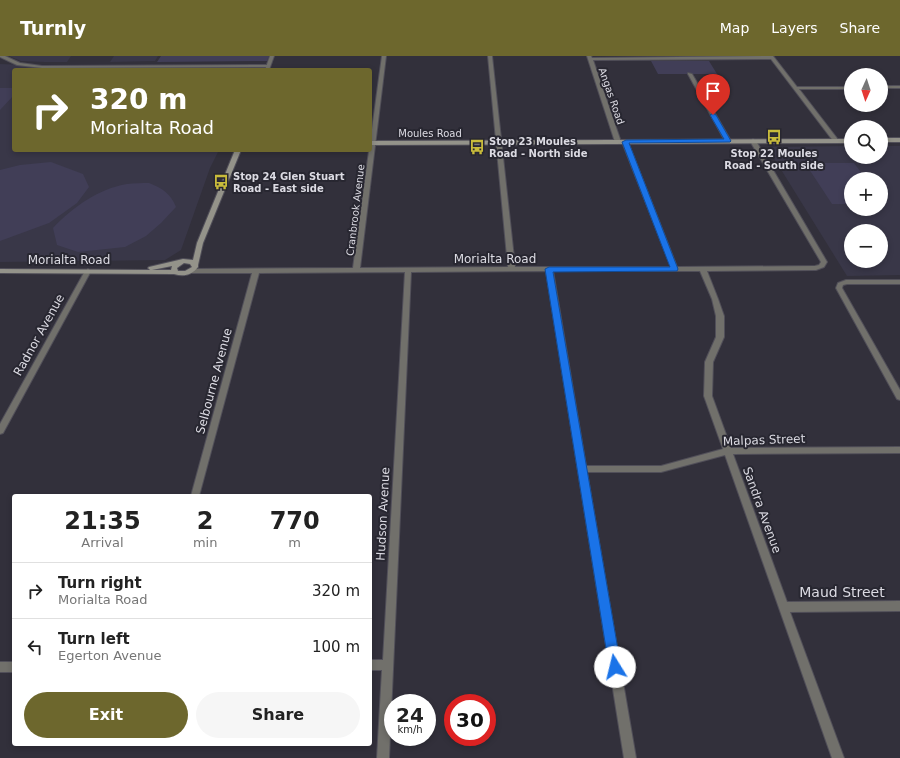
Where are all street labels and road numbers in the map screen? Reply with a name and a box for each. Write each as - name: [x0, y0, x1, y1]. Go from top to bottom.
- street label: Angas Road: [597, 66, 626, 126]
- street label: Moules Road: [398, 128, 462, 139]
- street label: Cranbrook Avenue: [344, 164, 367, 256]
- street label: Morialta Road: [454, 252, 536, 266]
- street label: Morialta Road: [28, 253, 110, 267]
- street label: Radnor Avenue: [11, 292, 67, 378]
- street label: Selbourne Avenue: [193, 327, 235, 435]
- street label: Malpas Street: [723, 432, 806, 448]
- street label: Sandra Avenue: [740, 465, 784, 555]
- street label: Hudson Avenue: [374, 467, 392, 561]
- street label: Maud Street: [799, 584, 885, 600]

